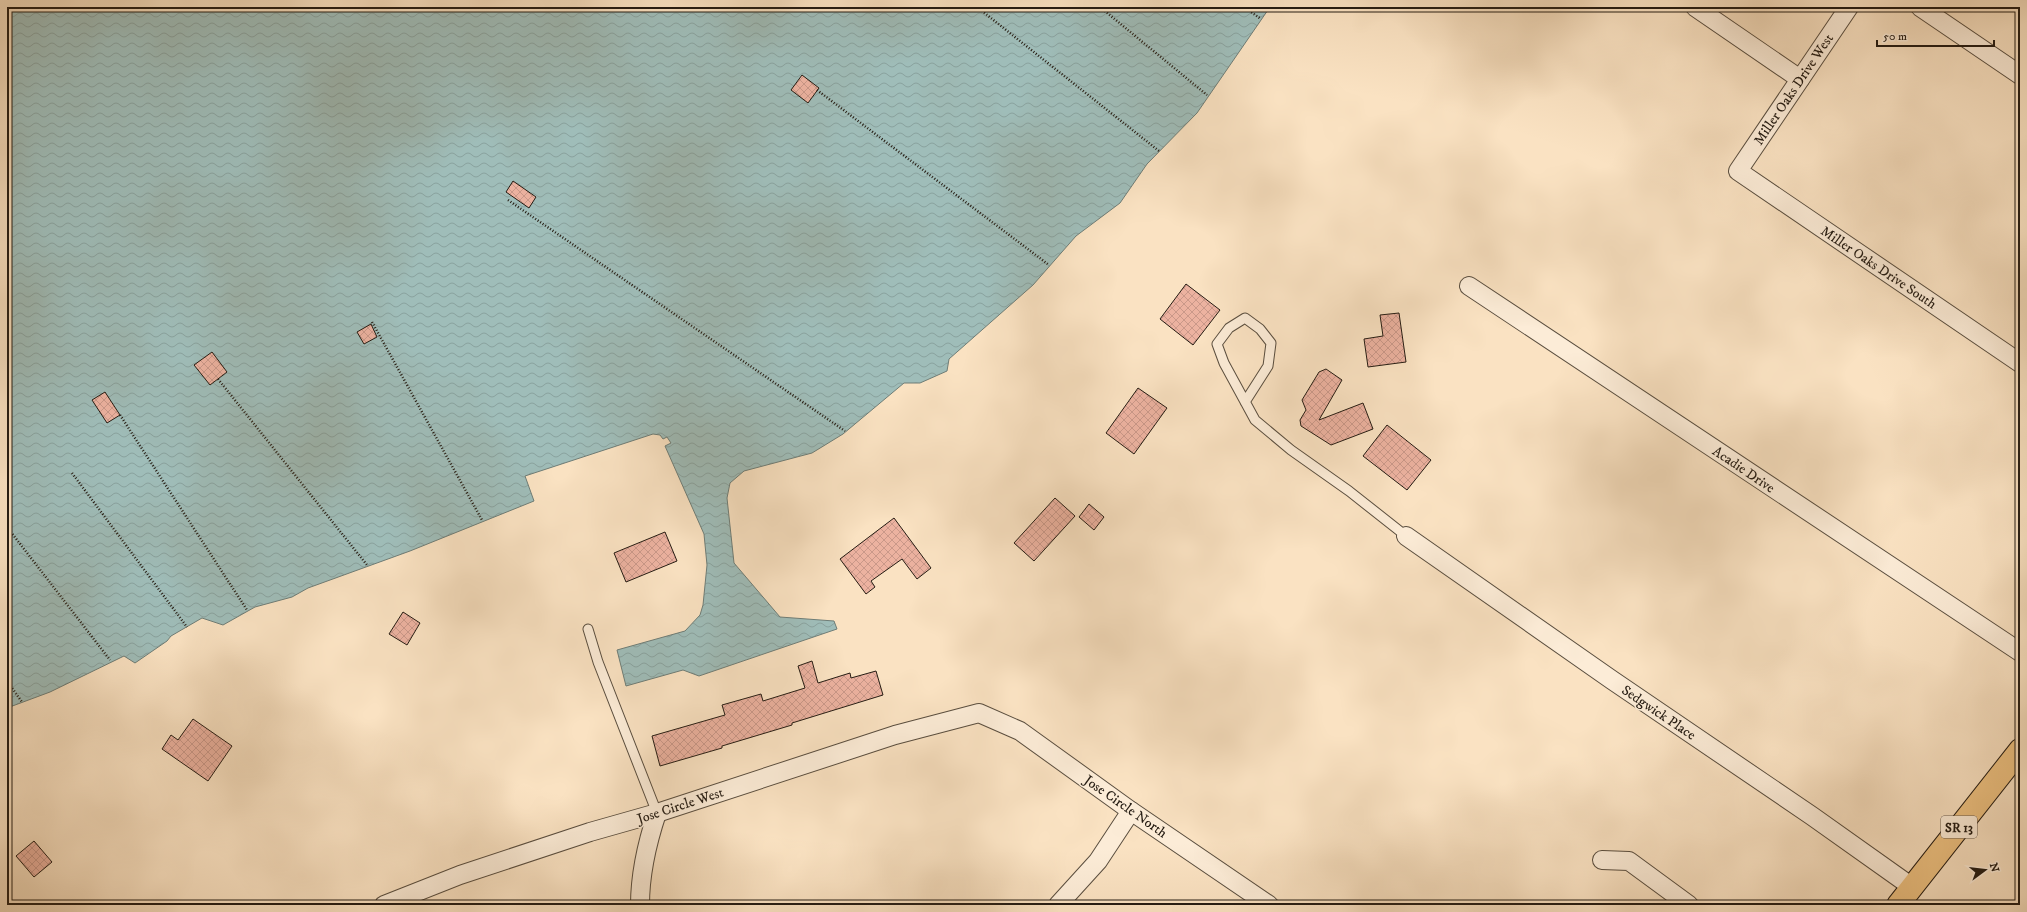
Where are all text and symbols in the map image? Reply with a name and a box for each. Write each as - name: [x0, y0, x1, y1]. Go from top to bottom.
- scale bar: [1877, 22, 1994, 48]
- text: 50 m: [1883, 29, 1907, 44]
- street label: Miller Oaks Drive West: [1750, 30, 1838, 149]
- street label: Miller Oaks Drive South: [1817, 222, 1940, 314]
- street label: Acadie Drive: [1709, 442, 1778, 497]
- street label: Sedgwick Place: [1618, 681, 1699, 744]
- street label: Jose Circle North: [1079, 770, 1171, 843]
- street label: Jose Circle West: [633, 783, 726, 829]
- road number: SR 13: [1941, 816, 1977, 838]
- north arrow: [1965, 850, 2005, 890]
- text: N: [1986, 861, 2002, 874]

